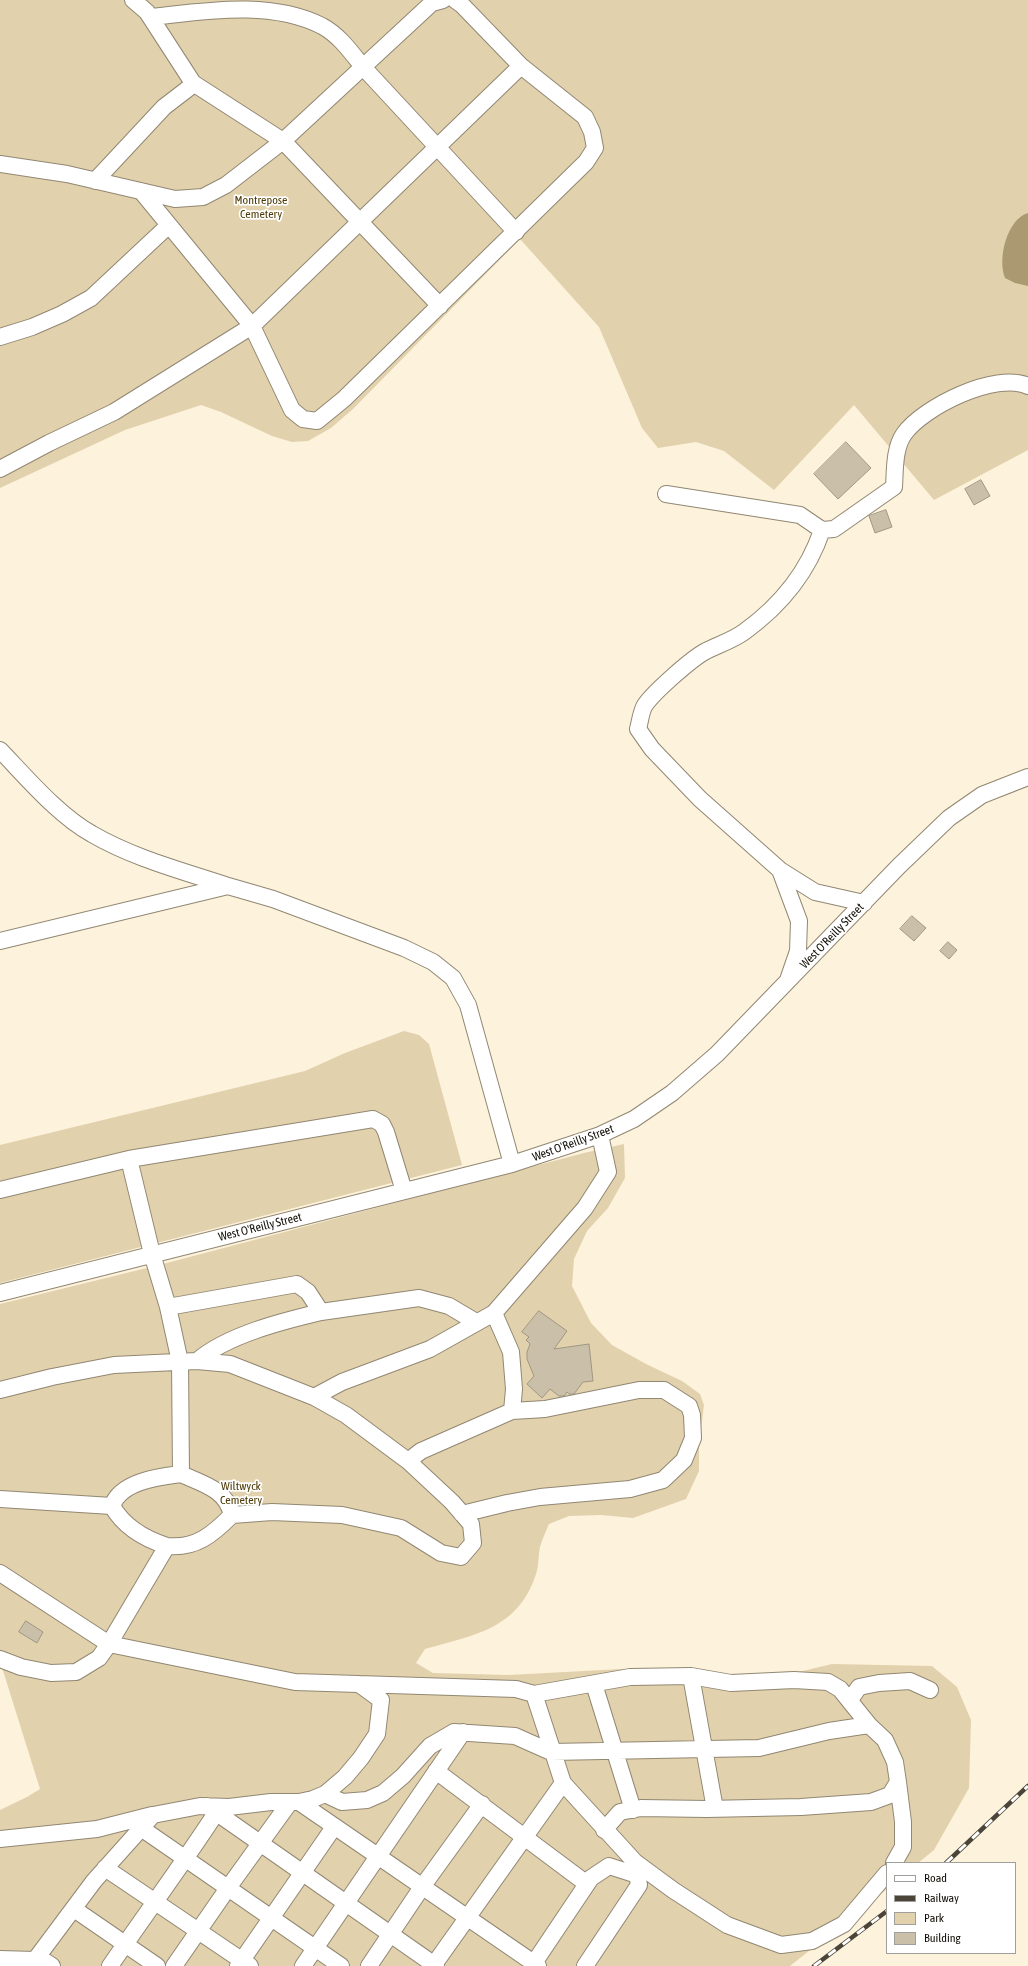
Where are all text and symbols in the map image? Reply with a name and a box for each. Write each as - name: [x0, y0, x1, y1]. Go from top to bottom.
- park label: Montrepose Cemetery: [235, 193, 287, 221]
- street label: West O'Reilly Street: [797, 900, 867, 972]
- street label: West O'Reilly Street: [530, 1122, 616, 1164]
- street label: West O'Reilly Street: [217, 1210, 303, 1244]
- park label: Wiltwyck Cemetery: [220, 1479, 262, 1507]
- legend: [886, 1862, 1016, 1954]
- text: Road: [924, 1871, 947, 1885]
- text: Railway: [924, 1891, 959, 1905]
- text: Park: [924, 1911, 944, 1925]
- text: Building: [924, 1931, 961, 1945]

